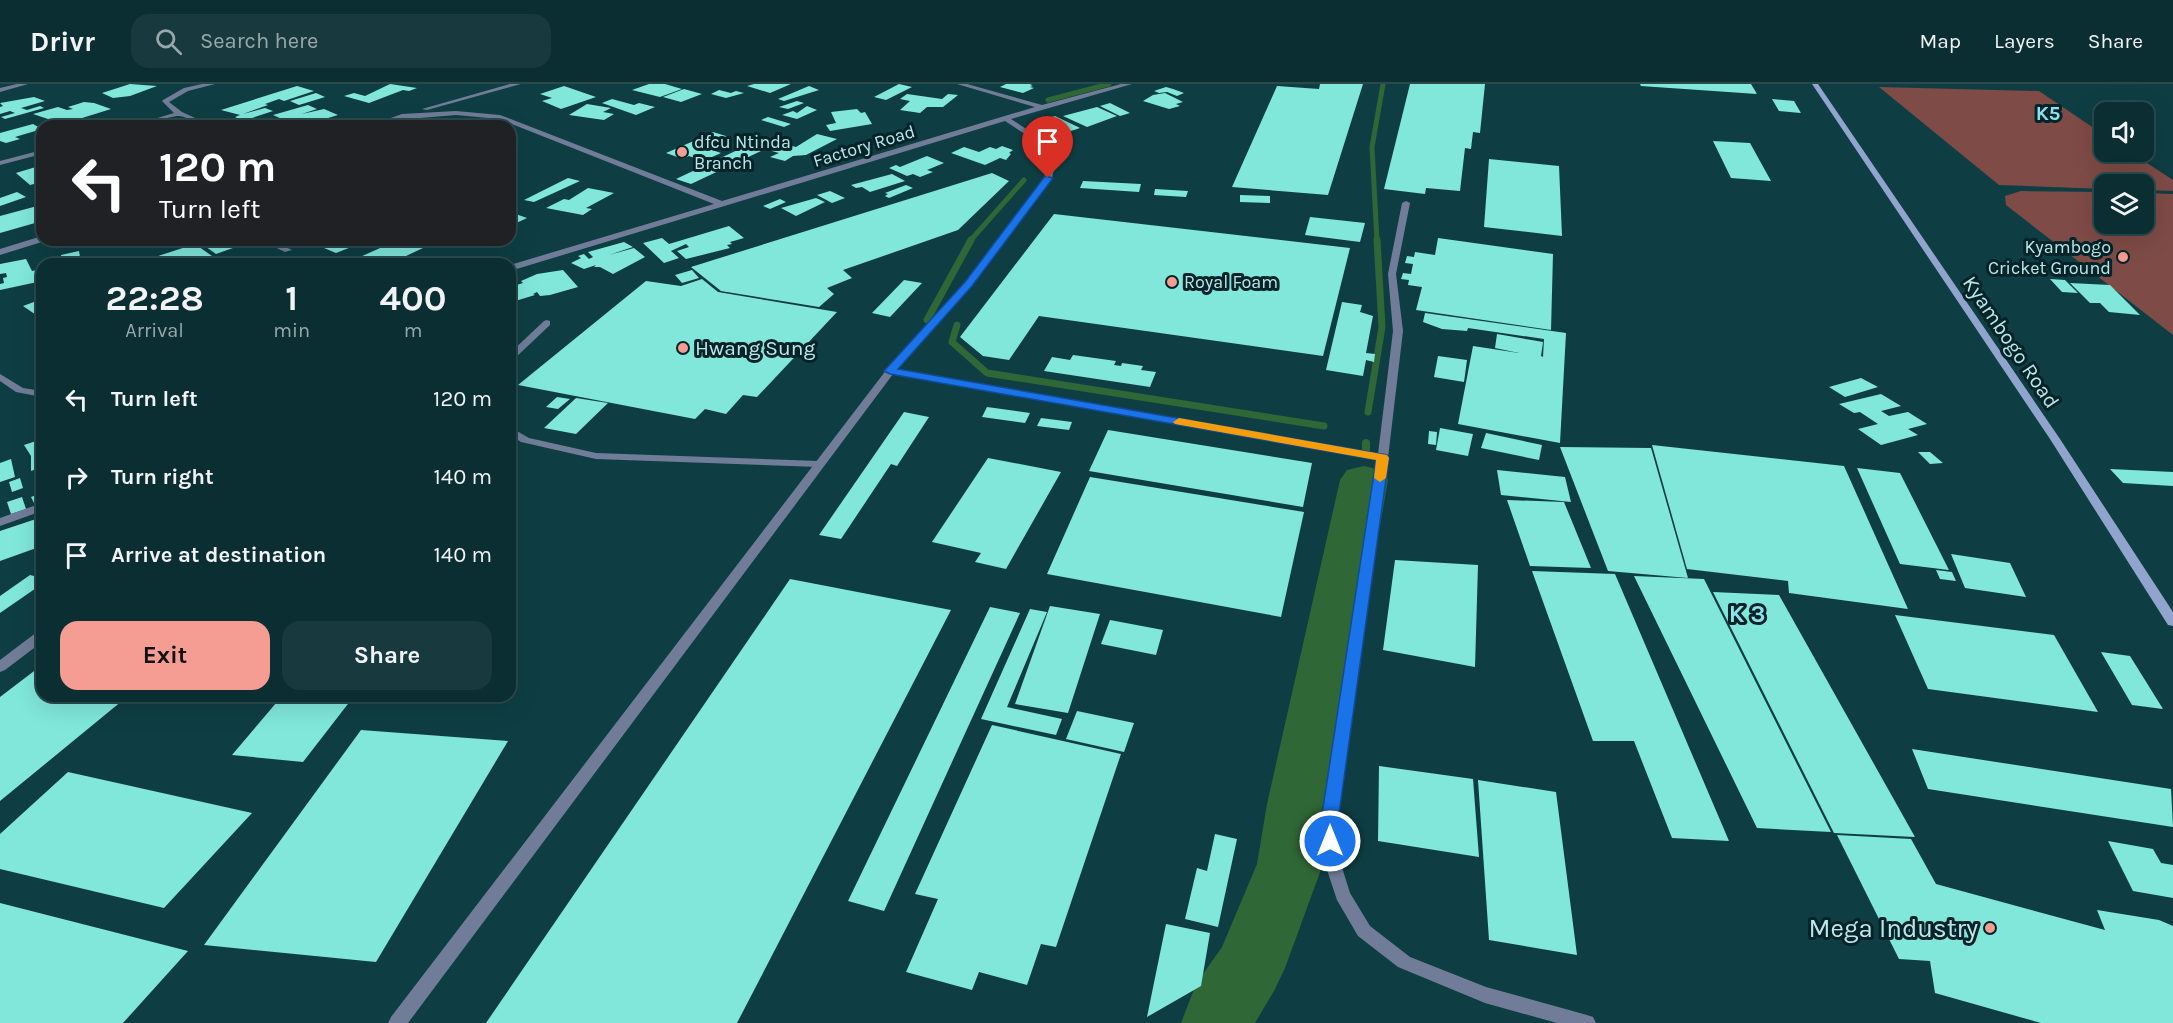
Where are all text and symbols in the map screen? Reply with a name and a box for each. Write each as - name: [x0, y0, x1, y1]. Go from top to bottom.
- search box: [131, 14, 551, 68]
- text: Drivr: [30, 25, 95, 58]
- icon: search: [152, 25, 185, 58]
- text: Search here: [200, 28, 318, 54]
- text: Map: [1919, 29, 1961, 53]
- text: Layers: [1994, 29, 2055, 53]
- text: Share: [2088, 29, 2143, 53]
- district label: K5: [2036, 102, 2060, 125]
- map controls: [2094, 102, 2154, 234]
- button: sound: [2094, 102, 2154, 162]
- pin: [1022, 116, 1073, 178]
- street label: Factory Road: [810, 120, 918, 172]
- icon: arrive: [1031, 125, 1064, 158]
- place label: dfcu Ntinda Branch: [694, 131, 791, 174]
- text: 120 m: [159, 142, 276, 192]
- icon: left: [60, 144, 138, 222]
- marker: dfcu Ntinda Branch: [675, 145, 689, 159]
- button: layers: [2094, 174, 2154, 234]
- text: Turn left: [159, 193, 260, 225]
- place label: Kyambogo Cricket Ground: [1988, 236, 2111, 279]
- marker: Kyambogo Cricket Ground: [2116, 250, 2130, 264]
- place label: Royal Foam: [1184, 271, 1278, 293]
- street label: Kyambogo Road: [1958, 271, 2064, 413]
- marker: Royal Foam: [1165, 275, 1179, 289]
- text: 22:28: [105, 277, 204, 319]
- text: 1: [285, 277, 298, 319]
- text: 400: [380, 277, 447, 319]
- text: Arrival: [125, 319, 184, 342]
- text: min: [273, 319, 310, 342]
- text: m: [404, 319, 422, 342]
- place label: Hwang Sung: [695, 336, 815, 360]
- marker: Hwang Sung: [676, 341, 690, 355]
- icon: left: [60, 383, 93, 416]
- text: Turn left: [111, 386, 198, 412]
- text: 120 m: [433, 386, 492, 412]
- icon: right: [60, 461, 93, 494]
- text: Turn right: [111, 464, 214, 490]
- text: 140 m: [434, 464, 492, 490]
- icon: arrive: [60, 539, 93, 572]
- text: Arrive at destination: [111, 542, 326, 568]
- text: 140 m: [434, 542, 492, 568]
- district label: K 3: [1729, 600, 1765, 628]
- button: Exit: [60, 621, 270, 690]
- button: Share: [282, 621, 492, 690]
- position arrow: [1298, 809, 1362, 873]
- place label: Mega Industry: [1808, 913, 1978, 944]
- marker: Mega Industry: [1983, 921, 1997, 935]

